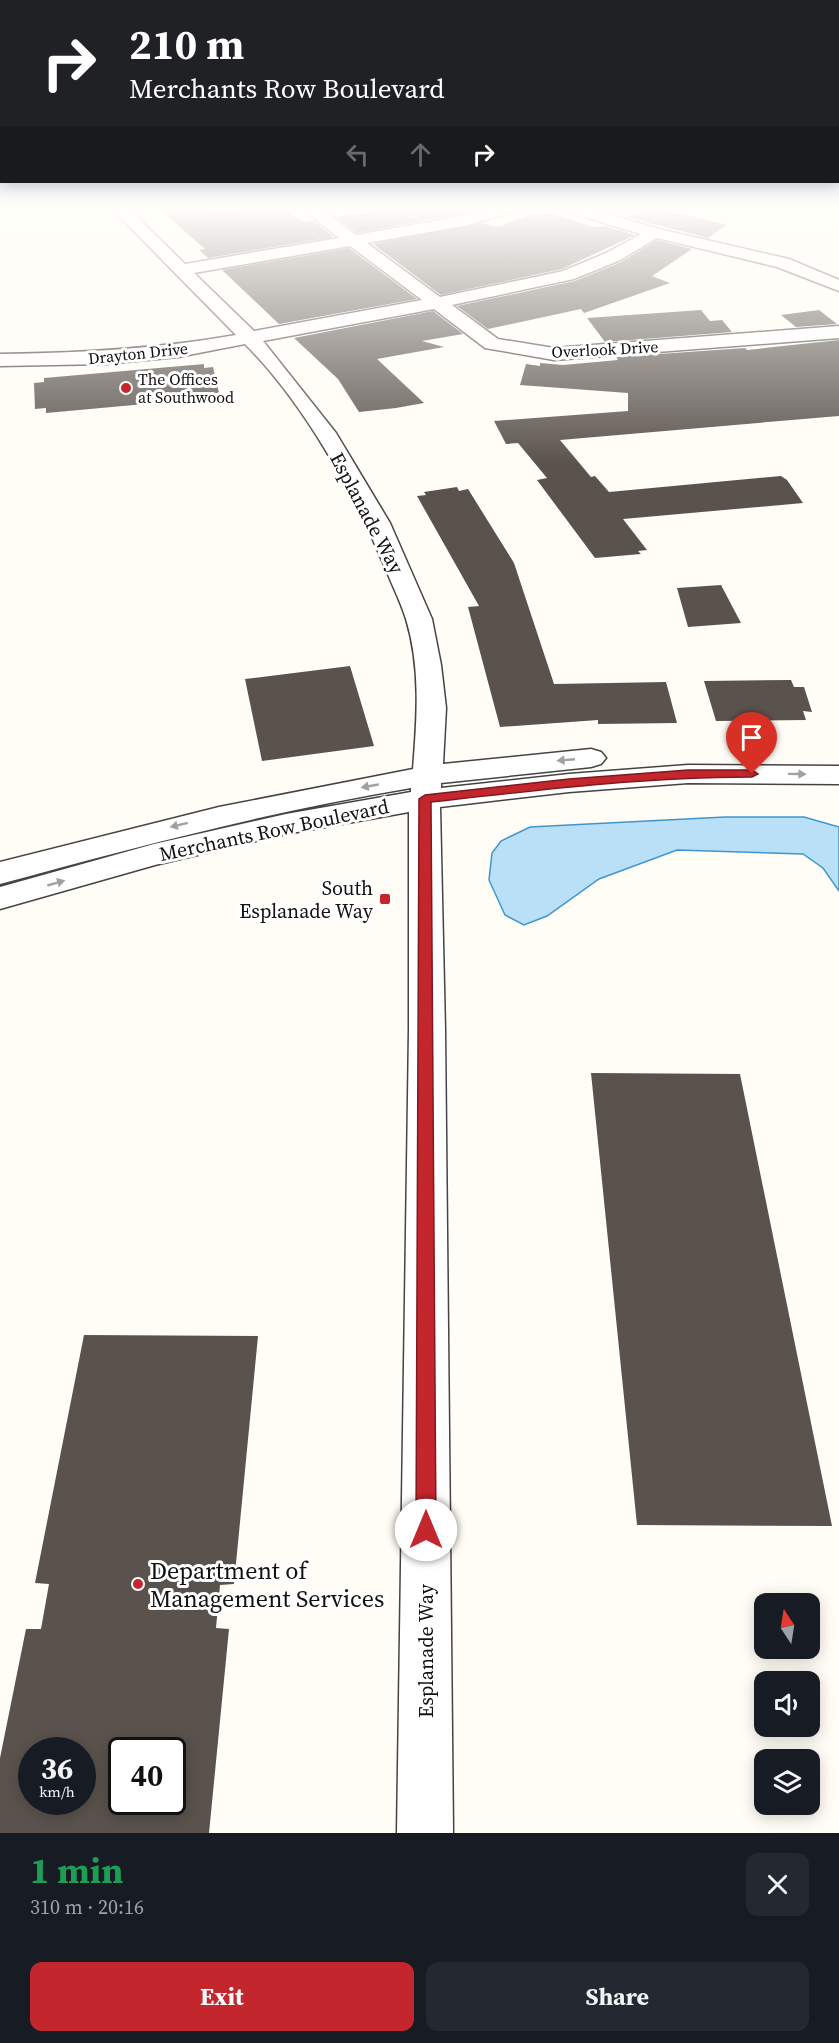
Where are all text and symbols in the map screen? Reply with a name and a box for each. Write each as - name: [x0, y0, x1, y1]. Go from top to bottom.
- text: 210 m: [129, 15, 244, 73]
- icon: right: [30, 24, 108, 102]
- text: Merchants Row Boulevard: [129, 70, 445, 107]
- icon: left: [341, 138, 374, 171]
- icon: ahead: [404, 138, 437, 171]
- icon: right: [467, 138, 500, 171]
- street label: Overlook Drive: [551, 335, 659, 363]
- street label: Drayton Drive: [87, 337, 189, 369]
- place label: The Offices at Southwood: [138, 368, 234, 408]
- marker: The Offices at Southwood: [119, 381, 133, 395]
- street label: Esplanade Way: [323, 447, 411, 579]
- pin: [726, 712, 777, 774]
- icon: arrive: [735, 721, 768, 754]
- one-way arrow: [557, 755, 576, 765]
- one-way arrow: [788, 769, 807, 779]
- one-way arrow: [360, 782, 379, 791]
- street label: Merchants Row Boulevard: [157, 792, 392, 868]
- one-way arrow: [170, 821, 188, 831]
- place label: South Esplanade Way: [239, 874, 374, 925]
- one-way arrow: [47, 877, 65, 887]
- marker: South Esplanade Way: [378, 892, 392, 906]
- position arrow: [394, 1498, 458, 1562]
- place label: Department of Management Services: [150, 1554, 384, 1615]
- marker: Department of Management Services: [131, 1577, 145, 1591]
- street label: Esplanade Way: [412, 1583, 440, 1718]
- north arrow: [754, 1593, 820, 1659]
- map controls: [754, 1593, 820, 1815]
- button: sound: [754, 1671, 820, 1737]
- speed limit sign: 40: [108, 1737, 186, 1815]
- text: 36: [41, 1748, 73, 1789]
- button: layers: [754, 1749, 820, 1815]
- text: km/h: [39, 1781, 75, 1802]
- text: 1 min: [30, 1846, 123, 1895]
- button: close: [746, 1853, 809, 1916]
- text: 310 m · 20:16: [30, 1893, 144, 1921]
- button: Exit: [30, 1962, 414, 2031]
- button: Share: [426, 1962, 809, 2031]

